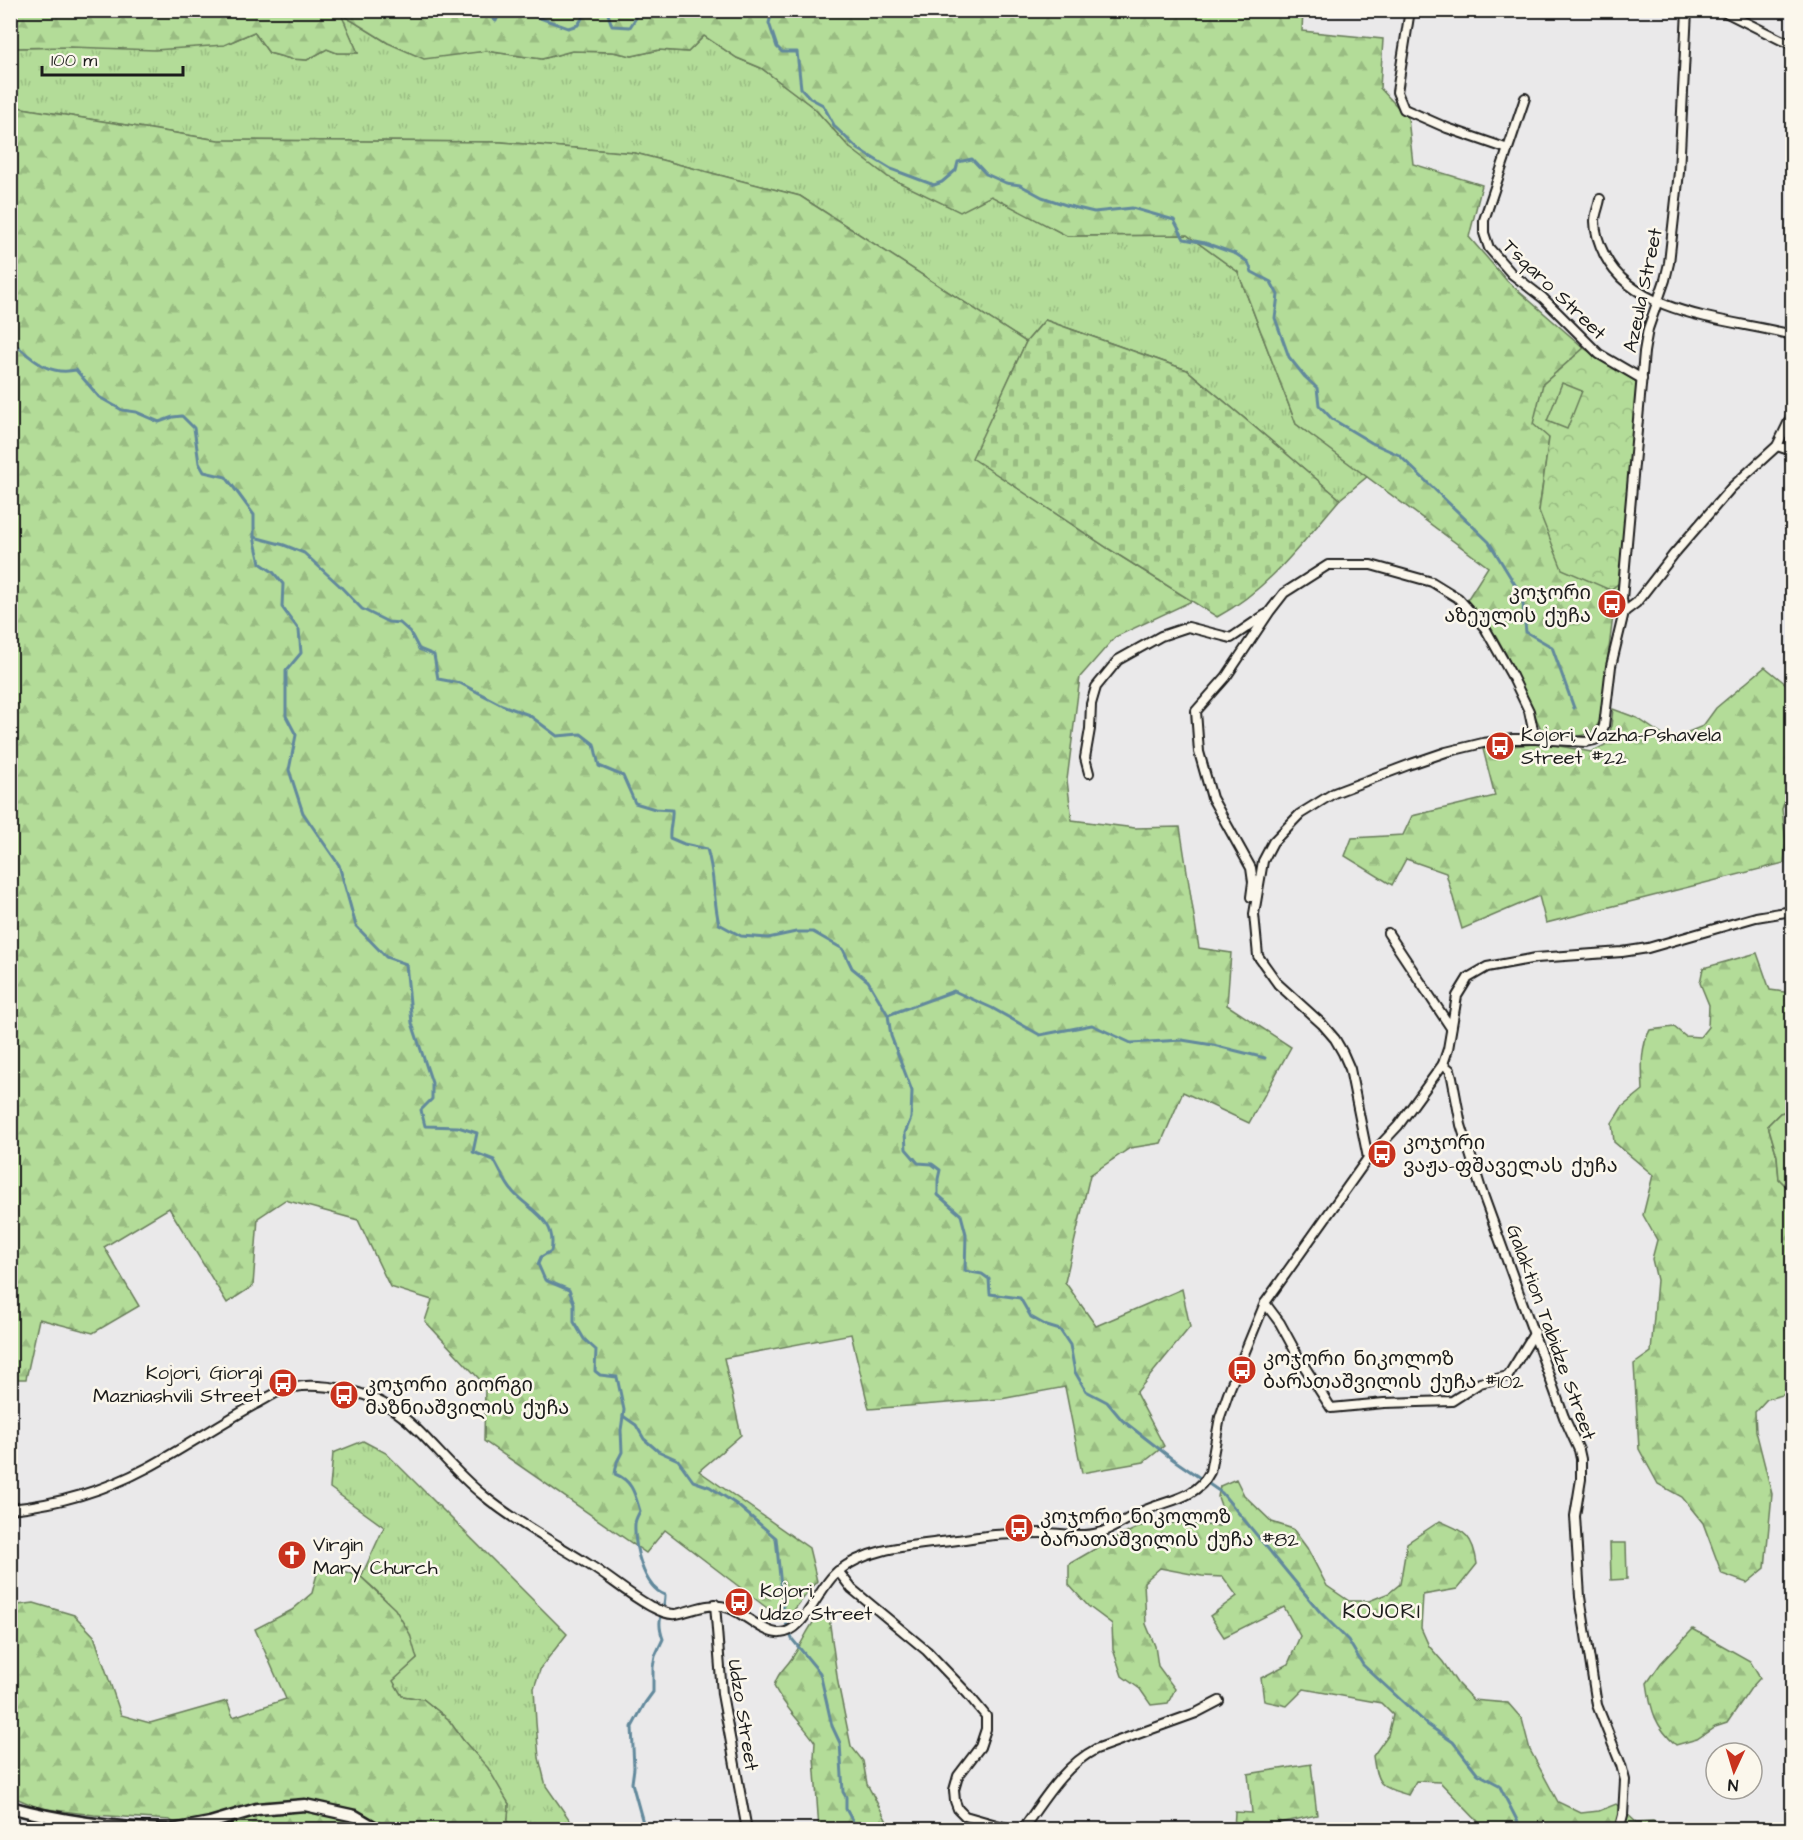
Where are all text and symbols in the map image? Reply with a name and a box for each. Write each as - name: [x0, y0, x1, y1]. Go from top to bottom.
- scale bar: [42, 39, 183, 77]
- text: 100 m: [51, 48, 97, 73]
- street label: Azeula Street: [1616, 225, 1670, 355]
- street label: Tsqaro Street: [1496, 233, 1613, 347]
- place label: კოჯორი აზეულის ქუჩა: [1444, 579, 1591, 630]
- bus stop icon: კოჯორი აზეულის ქუჩა: [1596, 588, 1628, 620]
- place label: Kojori, Vazha-Pshavela Street #22: [1521, 721, 1721, 772]
- bus stop icon: Kojori, Vazha-Pshavela Street #22: [1484, 730, 1516, 762]
- place label: კოჯორი ვაჟა-ფშაველას ქუჩა: [1403, 1129, 1618, 1180]
- bus stop icon: კოჯორი ვაჟა-ფშაველას ქუჩა: [1366, 1138, 1398, 1170]
- street label: Galaktion Tabidze Street: [1499, 1221, 1603, 1444]
- place label: კოჯორი ნიკოლოზ ბარათაშვილის ქუჩა #102: [1263, 1345, 1524, 1396]
- bus stop icon: კოჯორი ნიკოლოზ ბარათაშვილის ქუჩა #102: [1226, 1354, 1258, 1386]
- place label: Kojori, Giorgi Mazniashvili Street: [93, 1359, 262, 1410]
- bus stop icon: Kojori, Giorgi Mazniashvili Street: [267, 1367, 299, 1399]
- place label: კოჯორი გიორგი მაზნიაშვილის ქუჩა: [365, 1371, 569, 1422]
- bus stop icon: კოჯორი გიორგი მაზნიაშვილის ქუჩა: [328, 1379, 360, 1411]
- place label: კოჯორი ნიკოლოზ ბარათაშვილის ქუჩა #82: [1040, 1503, 1299, 1554]
- bus stop icon: კოჯორი ნიკოლოზ ბარათაშვილის ქუჩა #82: [1003, 1512, 1035, 1544]
- place label: Virgin Mary Church: [313, 1531, 438, 1583]
- church icon: Virgin Mary Church: [276, 1539, 308, 1571]
- place label: Kojori, Udzo Street: [760, 1577, 872, 1628]
- bus stop icon: Kojori, Udzo Street: [723, 1586, 755, 1618]
- district label: KOJORI: [1342, 1597, 1422, 1626]
- street label: Udzo Street: [720, 1657, 766, 1773]
- north arrow: [1704, 1741, 1764, 1801]
- text: N: [1727, 1774, 1739, 1796]

